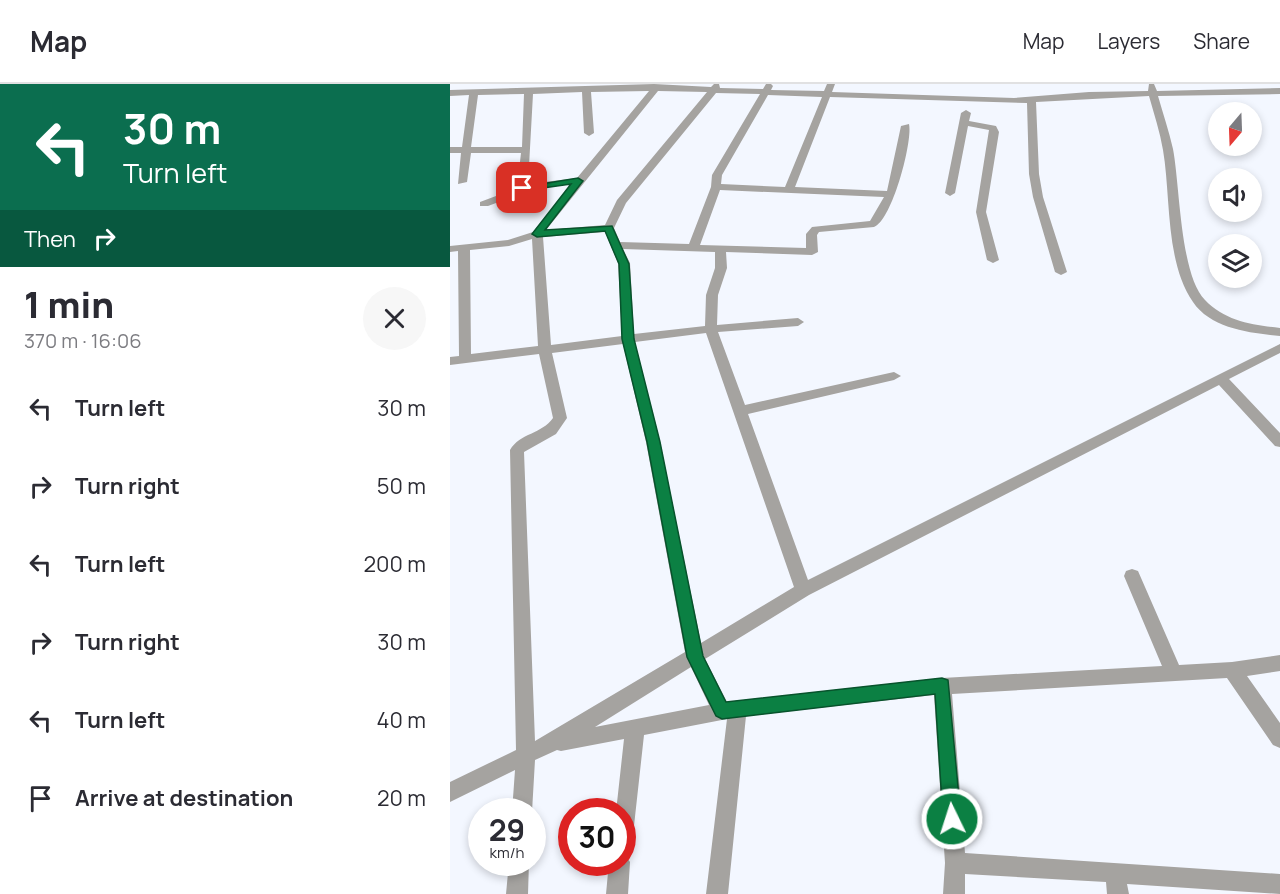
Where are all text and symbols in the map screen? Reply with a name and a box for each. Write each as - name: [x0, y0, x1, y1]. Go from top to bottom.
- text: Map: [30, 22, 87, 60]
- text: Map: [1023, 27, 1064, 55]
- text: Layers: [1097, 27, 1160, 55]
- text: Share: [1193, 27, 1250, 55]
- text: 30 m: [123, 99, 221, 157]
- north arrow: [1208, 102, 1262, 156]
- map controls: [1208, 102, 1262, 288]
- icon: left: [24, 108, 102, 186]
- text: Turn left: [123, 154, 227, 191]
- pin: [496, 162, 547, 213]
- button: sound: [1208, 168, 1262, 222]
- icon: arrive: [505, 171, 538, 204]
- icon: right: [88, 222, 121, 255]
- text: Then: [24, 224, 76, 254]
- button: layers: [1208, 234, 1262, 288]
- text: 1 min: [24, 280, 114, 329]
- button: close: [363, 287, 426, 350]
- text: 370 m · 16:06: [24, 327, 142, 354]
- icon: left: [24, 392, 57, 425]
- text: Turn left: [75, 393, 165, 423]
- text: 30 m: [377, 393, 426, 423]
- icon: right: [24, 470, 57, 503]
- text: Turn right: [75, 471, 180, 501]
- text: 50 m: [377, 471, 426, 501]
- icon: left: [24, 548, 57, 581]
- text: Turn left: [75, 549, 165, 579]
- text: 200 m: [364, 549, 426, 579]
- icon: right: [24, 626, 57, 659]
- text: Turn right: [75, 627, 180, 657]
- text: 30 m: [377, 627, 426, 657]
- icon: left: [24, 704, 57, 737]
- text: Turn left: [75, 705, 165, 735]
- text: 40 m: [377, 705, 426, 735]
- icon: arrive: [24, 782, 57, 815]
- text: Arrive at destination: [75, 783, 293, 813]
- text: 20 m: [377, 783, 426, 813]
- position arrow: [920, 787, 984, 851]
- speed limit sign: 30: [558, 798, 636, 876]
- text: 29: [489, 809, 525, 850]
- text: km/h: [490, 842, 524, 863]

